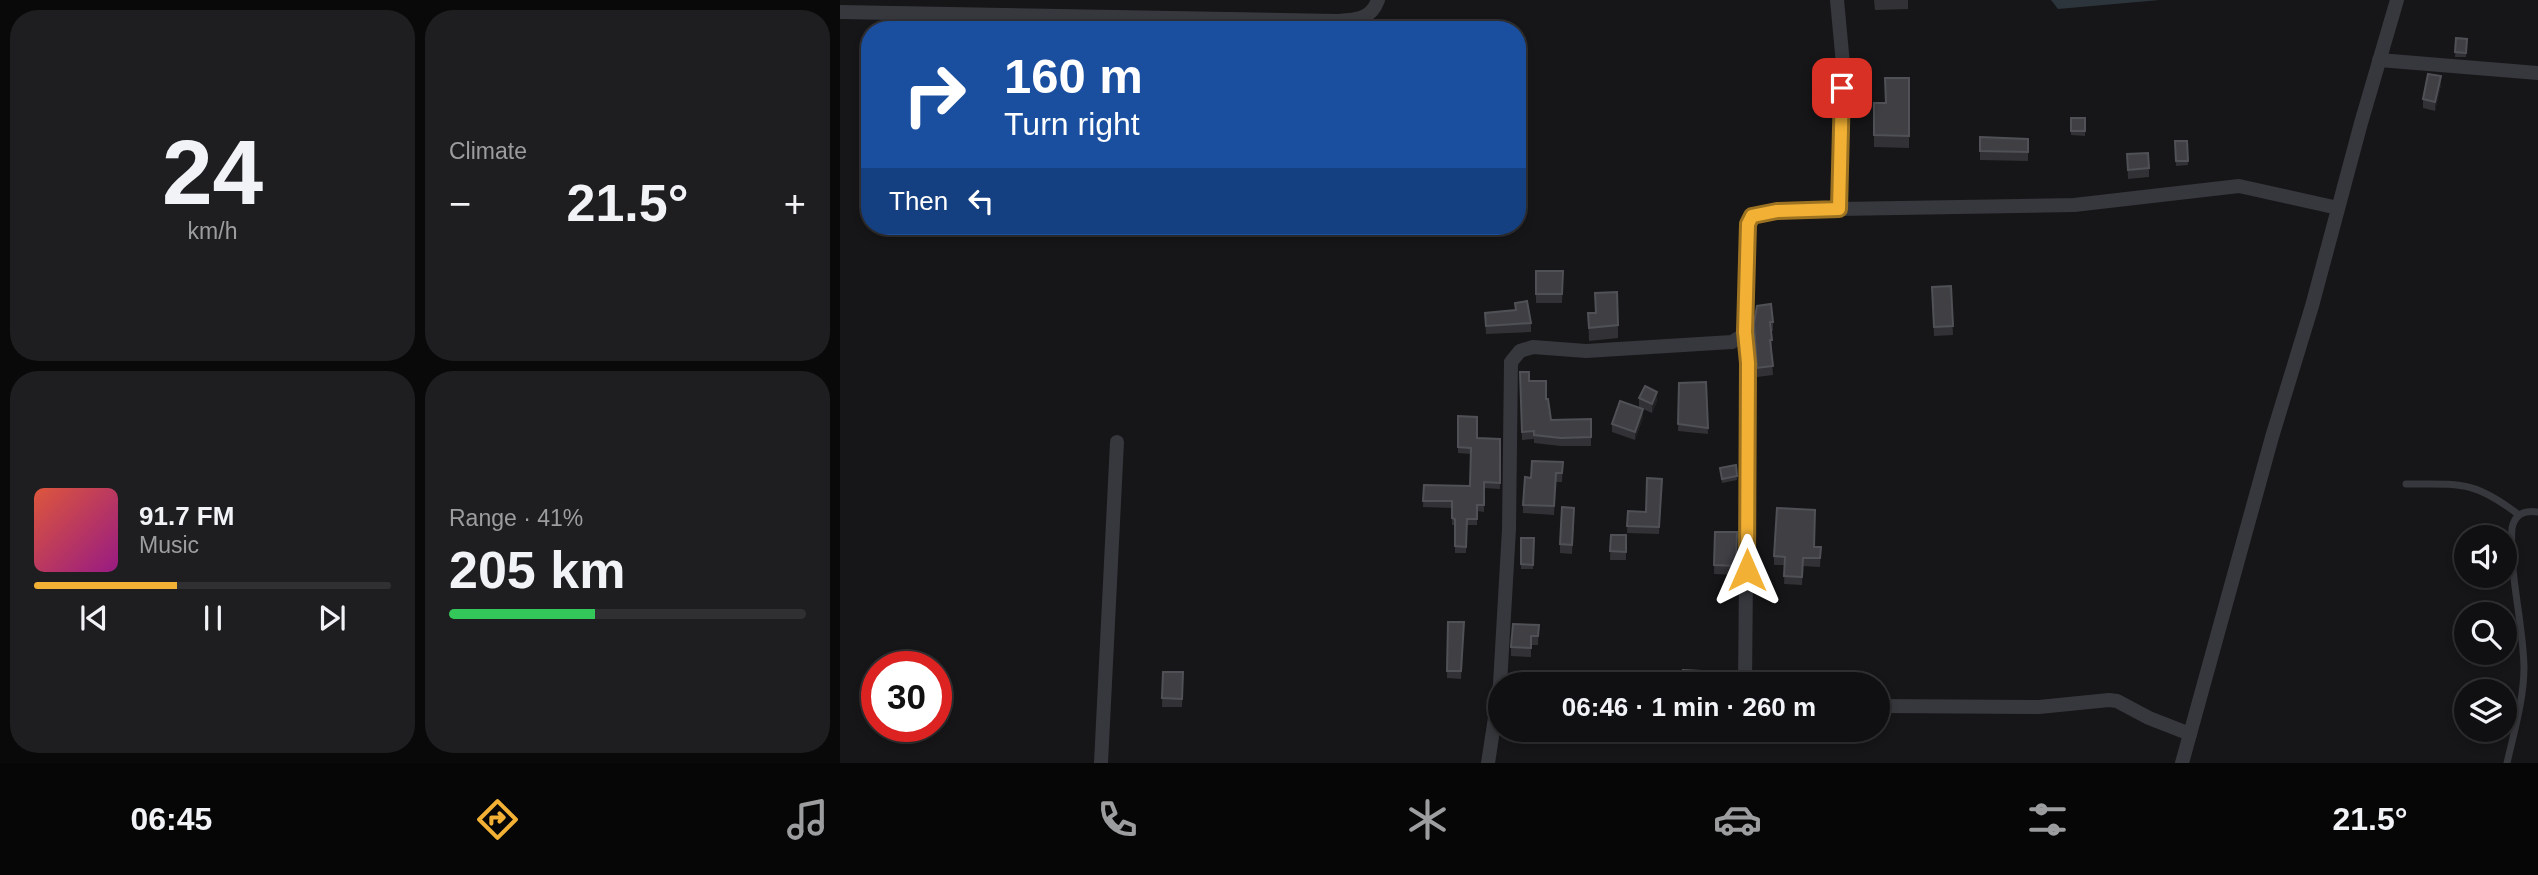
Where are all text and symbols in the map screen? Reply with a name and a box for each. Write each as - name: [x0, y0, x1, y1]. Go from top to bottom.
- icon: right: [889, 49, 980, 140]
- text: 160 m: [1004, 49, 1143, 103]
- pin: [1812, 58, 1872, 118]
- icon: arrive: [1823, 69, 1861, 107]
- text: Turn right: [1004, 106, 1140, 142]
- text: 24: [162, 122, 263, 223]
- text: Climate: [449, 138, 527, 164]
- text: 21.5°: [566, 174, 689, 232]
- icon: left: [962, 182, 1000, 220]
- text: −: [449, 183, 471, 225]
- text: +: [784, 183, 806, 225]
- text: Then: [889, 186, 948, 216]
- text: km/h: [188, 218, 237, 244]
- text: 91.7 FM: [139, 501, 234, 531]
- text: Range · 41%: [449, 505, 583, 531]
- map controls: [2454, 525, 2517, 742]
- button: sound: [2454, 525, 2517, 588]
- text: Music: [139, 532, 199, 558]
- position arrow: [1710, 533, 1784, 607]
- text: 205 km: [449, 541, 625, 599]
- icon: previous: [75, 599, 113, 637]
- icon: pause: [194, 599, 232, 637]
- icon: next: [313, 599, 351, 637]
- button: search: [2454, 602, 2517, 665]
- speed limit sign: 30: [861, 651, 952, 742]
- button: layers: [2454, 679, 2517, 742]
- text: 06:46 · 1 min · 260 m: [1562, 692, 1816, 722]
- icon: directions: [473, 795, 522, 844]
- icon: music: [783, 795, 832, 844]
- icon: phone: [1093, 795, 1142, 844]
- icon: climate: [1403, 795, 1452, 844]
- icon: car: [1713, 795, 1762, 844]
- icon: filters: [2023, 795, 2072, 844]
- text: 06:45: [130, 801, 212, 837]
- text: 21.5°: [2332, 801, 2407, 837]

